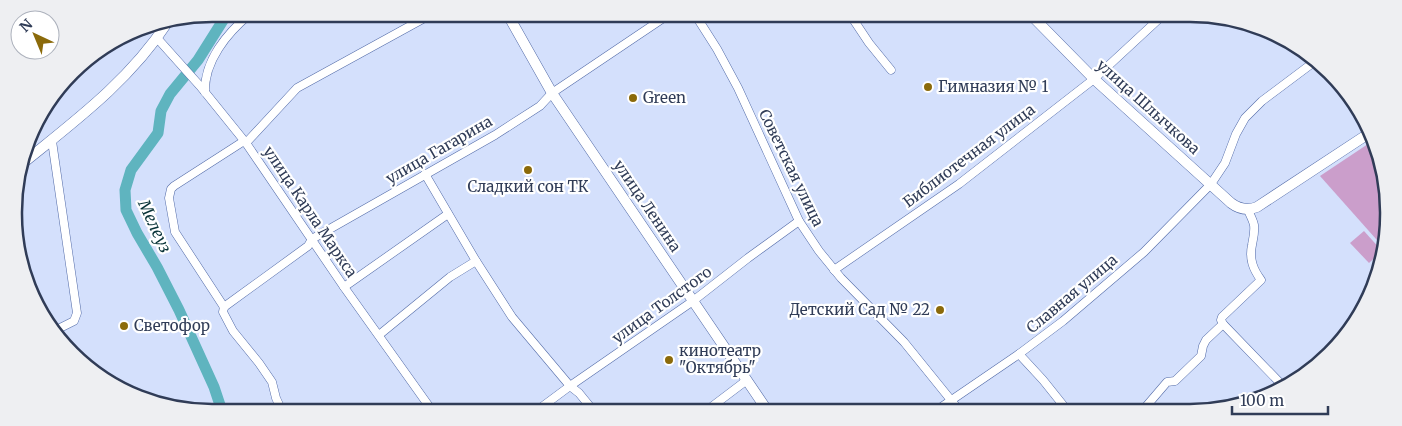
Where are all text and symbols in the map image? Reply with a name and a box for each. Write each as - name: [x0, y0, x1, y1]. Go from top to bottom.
- north arrow: [10, 10, 60, 60]
- text: N: [16, 15, 36, 36]
- street label: улица Шлычкова: [1093, 55, 1204, 158]
- place label: Гимназия № 1: [938, 77, 1048, 96]
- marker: Гимназия № 1: [922, 81, 934, 93]
- place label: Green: [643, 88, 686, 107]
- marker: Green: [627, 92, 639, 104]
- street label: Библиотечная улица: [899, 100, 1038, 211]
- street label: Советская улица: [755, 106, 828, 229]
- street label: улица Гагарина: [382, 111, 495, 188]
- street label: улица Карла Маркса: [259, 142, 361, 281]
- street label: улица Ленина: [610, 156, 685, 255]
- marker: Сладкий сон ТК: [522, 164, 534, 176]
- place label: Сладкий сон ТК: [467, 177, 589, 196]
- water label: Мелеуз: [134, 195, 176, 256]
- street label: Славная улица: [1022, 250, 1121, 337]
- street label: улица Толстого: [608, 262, 715, 347]
- place label: Детский Сад № 22: [789, 300, 930, 319]
- marker: Детский Сад № 22: [934, 304, 946, 316]
- place label: Светофор: [134, 316, 210, 335]
- marker: Светофор: [118, 320, 130, 332]
- place label: кинотеатр "Октябрь": [679, 341, 761, 377]
- marker: кинотеатр "Октябрь": [663, 354, 675, 366]
- scale bar: [1232, 384, 1328, 416]
- text: 100 m: [1240, 391, 1284, 410]

